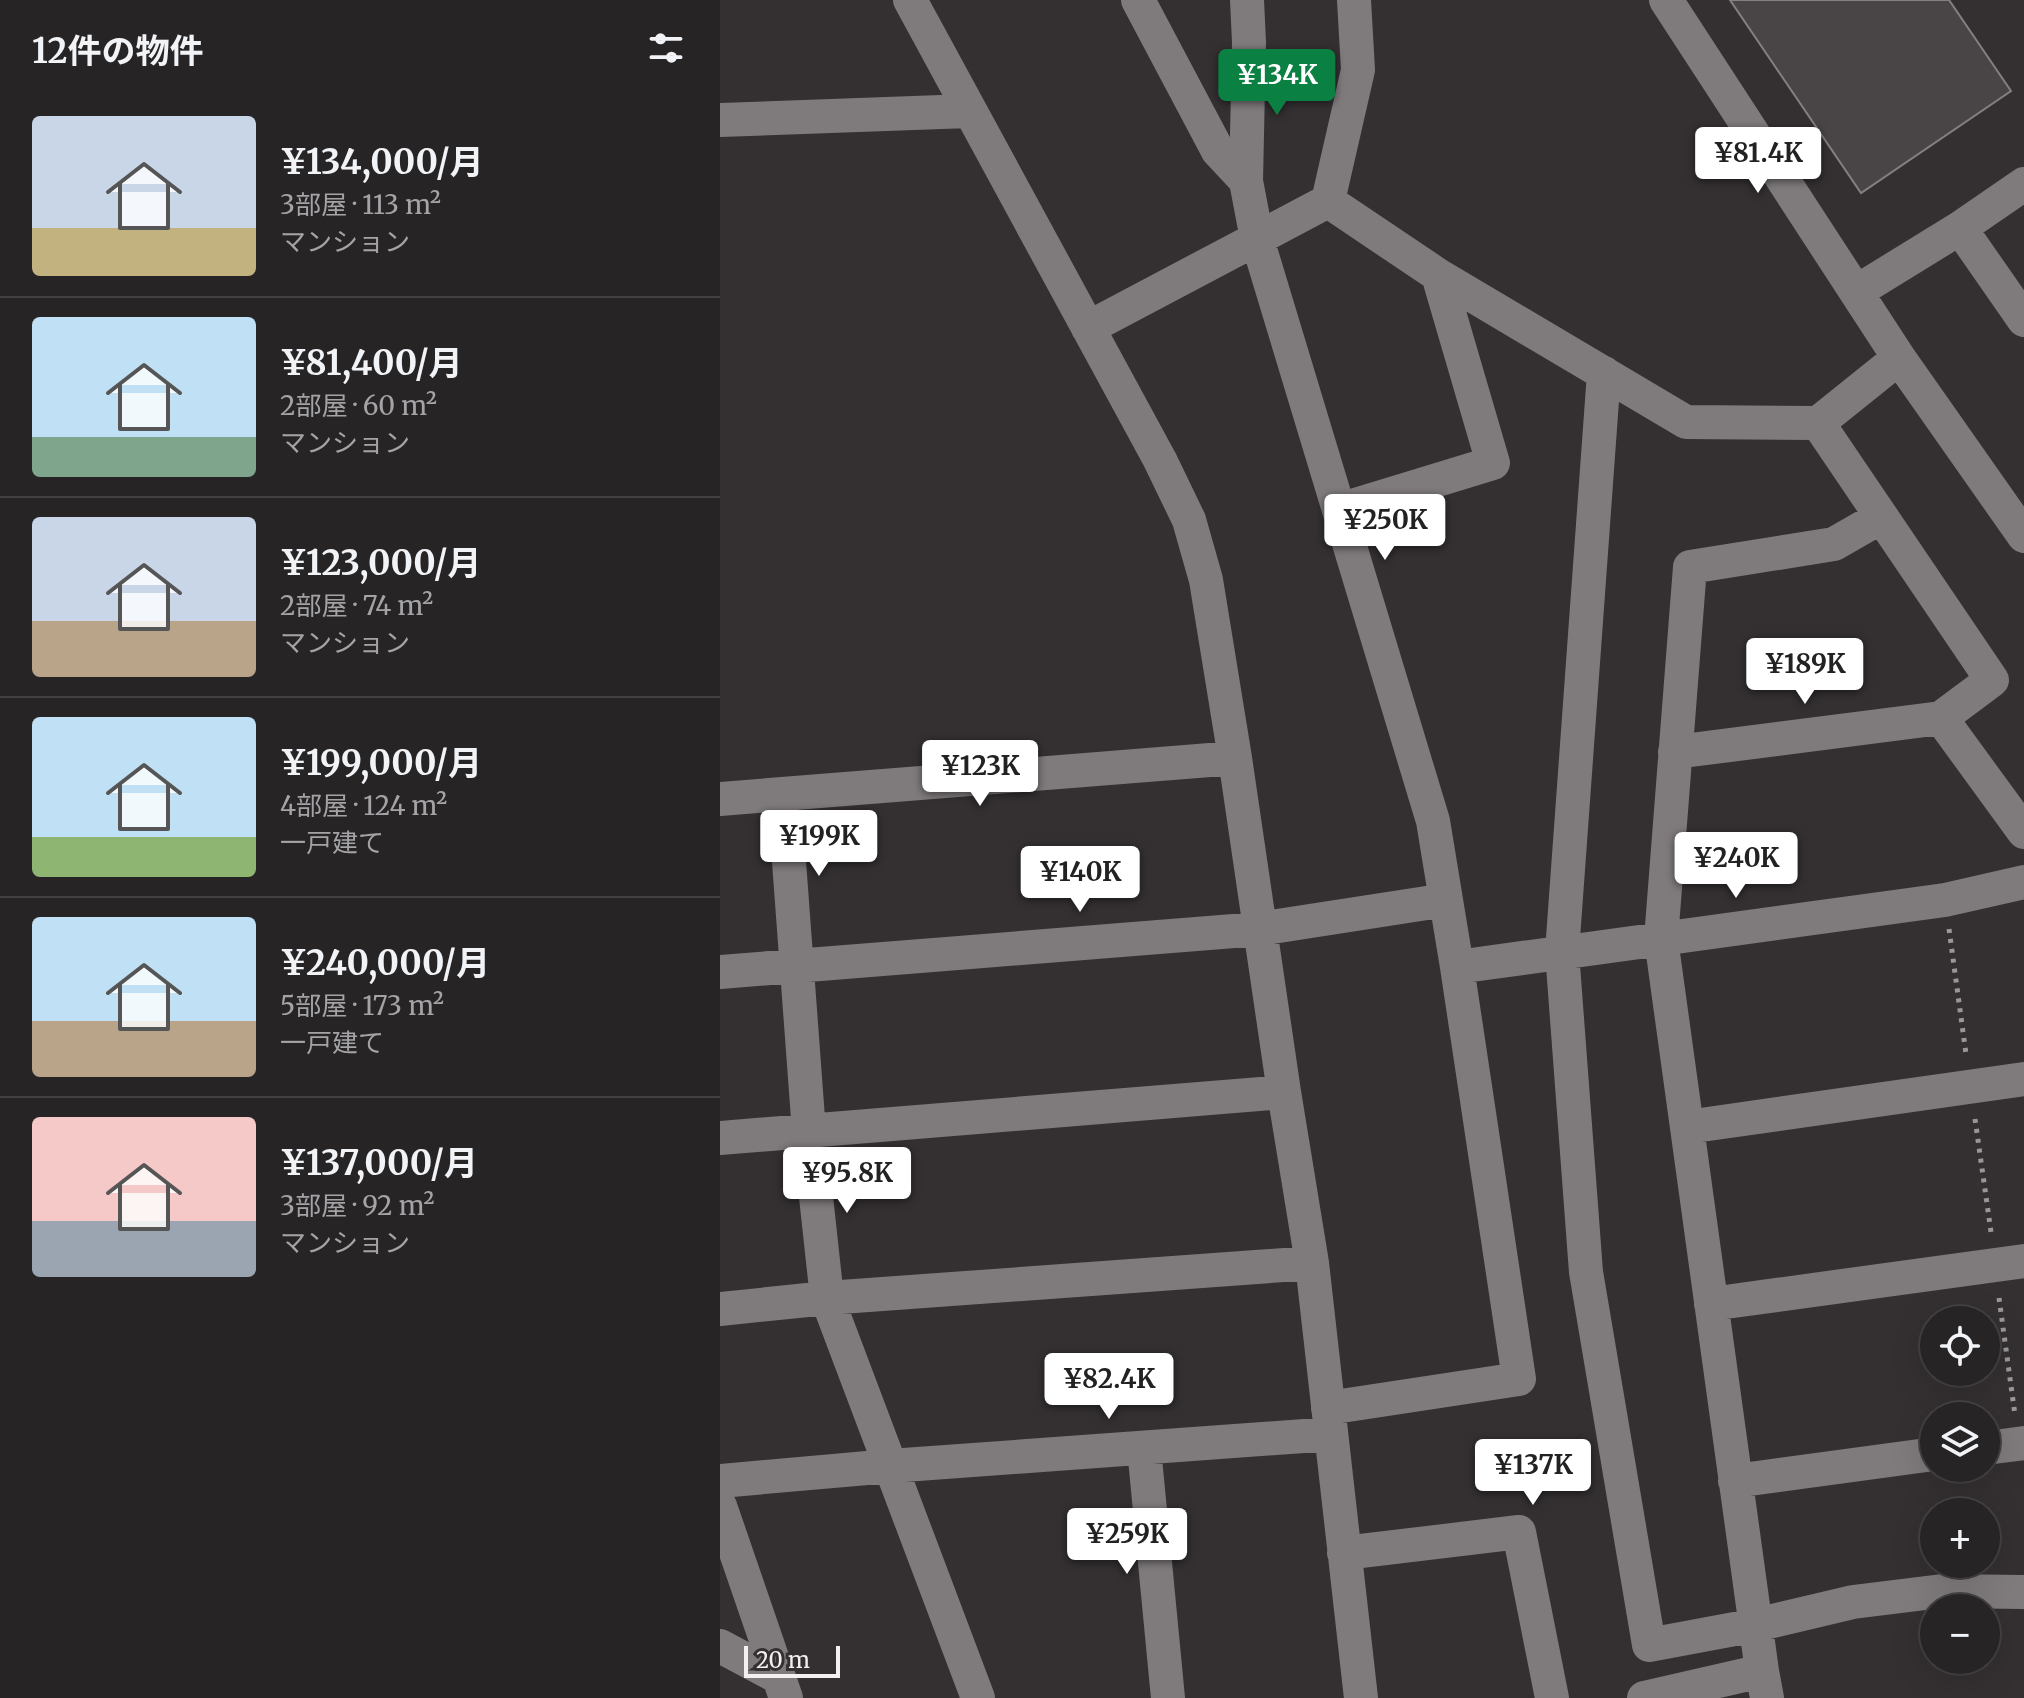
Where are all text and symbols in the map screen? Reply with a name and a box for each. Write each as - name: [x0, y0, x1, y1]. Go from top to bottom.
- icon: filters: [644, 26, 688, 70]
- text: 12件の物件: [32, 30, 203, 72]
- pin: ¥134K: [1221, 49, 1333, 117]
- text: ¥134K: [1236, 58, 1318, 91]
- pin: ¥81.4K: [1693, 127, 1823, 195]
- text: ¥81.4K: [1713, 136, 1803, 169]
- text: ¥134,000/月: [280, 141, 484, 183]
- icon: home: [96, 148, 192, 244]
- text: 3部屋 · 113 m²: [280, 188, 441, 221]
- text: マンション: [280, 225, 410, 258]
- text: ¥81,400/月: [280, 342, 463, 384]
- icon: home: [96, 349, 192, 445]
- text: 2部屋 · 60 m²: [280, 389, 437, 422]
- text: マンション: [280, 426, 410, 459]
- pin: ¥250K: [1329, 494, 1441, 562]
- text: ¥250K: [1342, 503, 1428, 536]
- text: ¥123,000/月: [280, 542, 482, 584]
- icon: home: [96, 549, 192, 645]
- text: 2部屋 · 74 m²: [280, 589, 433, 622]
- text: マンション: [280, 626, 410, 659]
- pin: ¥189K: [1749, 638, 1861, 706]
- text: ¥189K: [1764, 647, 1846, 680]
- pin: ¥123K: [924, 740, 1036, 808]
- text: ¥199,000/月: [280, 742, 482, 784]
- icon: home: [96, 749, 192, 845]
- text: ¥123K: [940, 749, 1020, 782]
- text: 4部屋 · 124 m²: [280, 789, 447, 822]
- pin: ¥199K: [763, 810, 875, 878]
- text: ¥199K: [778, 819, 860, 852]
- text: 一戸建て: [280, 826, 384, 859]
- pin: ¥240K: [1680, 832, 1792, 900]
- text: ¥240K: [1693, 841, 1779, 874]
- pin: ¥140K: [1024, 846, 1136, 914]
- text: ¥140K: [1039, 855, 1121, 888]
- text: ¥240,000/月: [280, 942, 490, 984]
- icon: home: [96, 949, 192, 1045]
- text: 5部屋 · 173 m²: [280, 989, 444, 1022]
- text: 一戸建て: [280, 1026, 384, 1059]
- text: ¥137,000/月: [280, 1142, 478, 1184]
- pin: ¥95.8K: [782, 1147, 912, 1215]
- icon: home: [96, 1149, 192, 1245]
- text: ¥95.8K: [801, 1156, 893, 1189]
- text: 3部屋 · 92 m²: [280, 1189, 434, 1222]
- text: マンション: [280, 1226, 410, 1259]
- map controls: [1920, 1306, 2000, 1674]
- button: locate: [1920, 1306, 2000, 1386]
- pin: ¥82.4K: [1044, 1353, 1174, 1421]
- text: ¥82.4K: [1062, 1362, 1156, 1395]
- button: layers: [1920, 1402, 2000, 1482]
- pin: ¥137K: [1477, 1439, 1589, 1507]
- text: ¥137K: [1493, 1448, 1573, 1481]
- button: +: [1920, 1498, 2000, 1578]
- pin: ¥259K: [1071, 1508, 1183, 1576]
- text: ¥259K: [1085, 1517, 1169, 1550]
- button: −: [1920, 1594, 2000, 1674]
- scale bar: [744, 1642, 840, 1678]
- text: 20 m: [756, 1646, 810, 1674]

